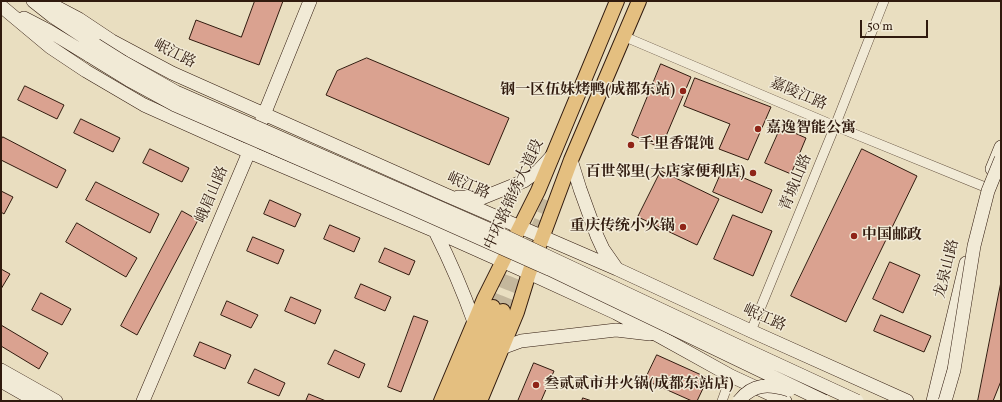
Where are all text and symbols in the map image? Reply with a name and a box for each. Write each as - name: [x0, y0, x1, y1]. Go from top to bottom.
- scale bar: [862, 12, 930, 38]
- text: 50 m: [867, 19, 893, 35]
- street label: 岷江路: [150, 37, 198, 73]
- street label: 嘉陵江路: [767, 75, 829, 115]
- place label: 钢一区伍妹烤鸭(成都东站): [500, 82, 675, 100]
- marker: 钢一区伍妹烤鸭(成都东站): [678, 86, 688, 96]
- place label: 嘉逸智能公寓: [766, 120, 856, 138]
- marker: 嘉逸智能公寓: [753, 124, 763, 134]
- place label: 千里香馄饨: [639, 136, 714, 154]
- street label: 中环路锦绣大道段: [481, 137, 549, 253]
- marker: 千里香馄饨: [626, 140, 636, 150]
- street label: 青城山路: [777, 152, 817, 214]
- street label: 峨眉山路: [193, 164, 233, 226]
- place label: 百世邻里(大店家便利店): [585, 164, 745, 182]
- marker: 百世邻里(大店家便利店): [748, 168, 758, 178]
- street label: 岷江路: [444, 170, 492, 204]
- place label: 重庆传统小火锅: [570, 218, 675, 236]
- marker: 重庆传统小火锅: [678, 222, 688, 232]
- place label: 中国邮政: [862, 227, 922, 245]
- marker: 中国邮政: [849, 231, 859, 241]
- street label: 龙泉山路: [932, 238, 964, 300]
- street label: 岷江路: [740, 302, 788, 336]
- place label: 叁贰贰市井火锅(成都东站店): [544, 376, 734, 394]
- marker: 叁贰贰市井火锅(成都东站店): [531, 380, 541, 390]

